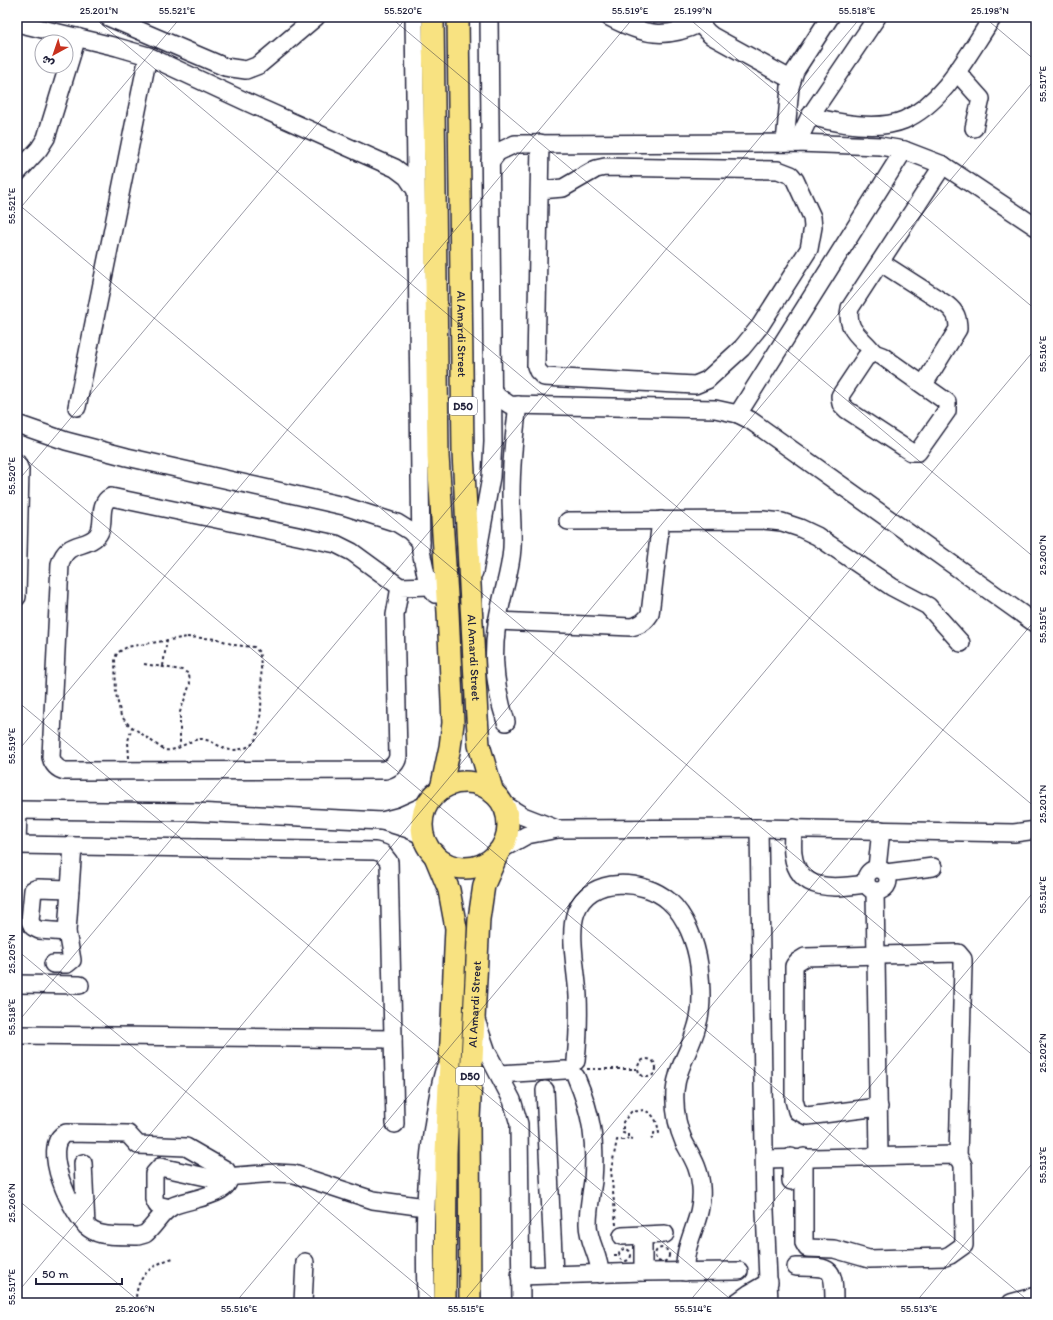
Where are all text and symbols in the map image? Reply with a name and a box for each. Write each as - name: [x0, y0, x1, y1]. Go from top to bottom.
- text: 25.201°N: [80, 4, 119, 17]
- text: 55.521°E: [159, 4, 196, 17]
- text: 55.520°E: [384, 4, 423, 17]
- text: 55.519°E: [612, 4, 649, 17]
- text: 25.199°N: [674, 4, 712, 17]
- text: 55.518°E: [839, 4, 876, 17]
- text: 25.198°N: [971, 4, 1009, 17]
- north arrow: [34, 34, 74, 74]
- text: ش: [39, 52, 57, 70]
- text: 55.517°E: [1036, 65, 1049, 102]
- text: 55.521°E: [5, 187, 18, 224]
- street label: Al Amardi Street: [454, 291, 469, 378]
- text: 55.516°E: [1036, 335, 1049, 372]
- road number: D50: [449, 397, 477, 415]
- text: 55.520°E: [5, 456, 18, 495]
- text: 25.200°N: [1036, 535, 1049, 575]
- text: 55.515°E: [1036, 606, 1049, 643]
- street label: Al Amardi Street: [465, 614, 483, 702]
- text: 55.519°E: [5, 727, 18, 764]
- text: 25.201°N: [1036, 784, 1049, 823]
- text: 55.514°E: [1036, 876, 1049, 914]
- text: 25.205°N: [5, 934, 18, 974]
- street label: Al Amardi Street: [466, 960, 484, 1048]
- text: 55.518°E: [5, 998, 18, 1035]
- text: 25.202°N: [1036, 1033, 1049, 1073]
- road number: D50: [456, 1067, 484, 1085]
- text: 55.513°E: [1036, 1146, 1049, 1183]
- text: 25.206°N: [5, 1183, 18, 1223]
- scale bar: [36, 1260, 122, 1286]
- text: 50 m: [42, 1267, 68, 1281]
- text: 55.517°E: [5, 1268, 18, 1305]
- text: 25.206°N: [115, 1302, 155, 1315]
- text: 55.516°E: [221, 1302, 258, 1315]
- text: 55.515°E: [448, 1302, 485, 1315]
- text: 55.514°E: [674, 1302, 712, 1315]
- text: 55.513°E: [901, 1302, 938, 1315]

